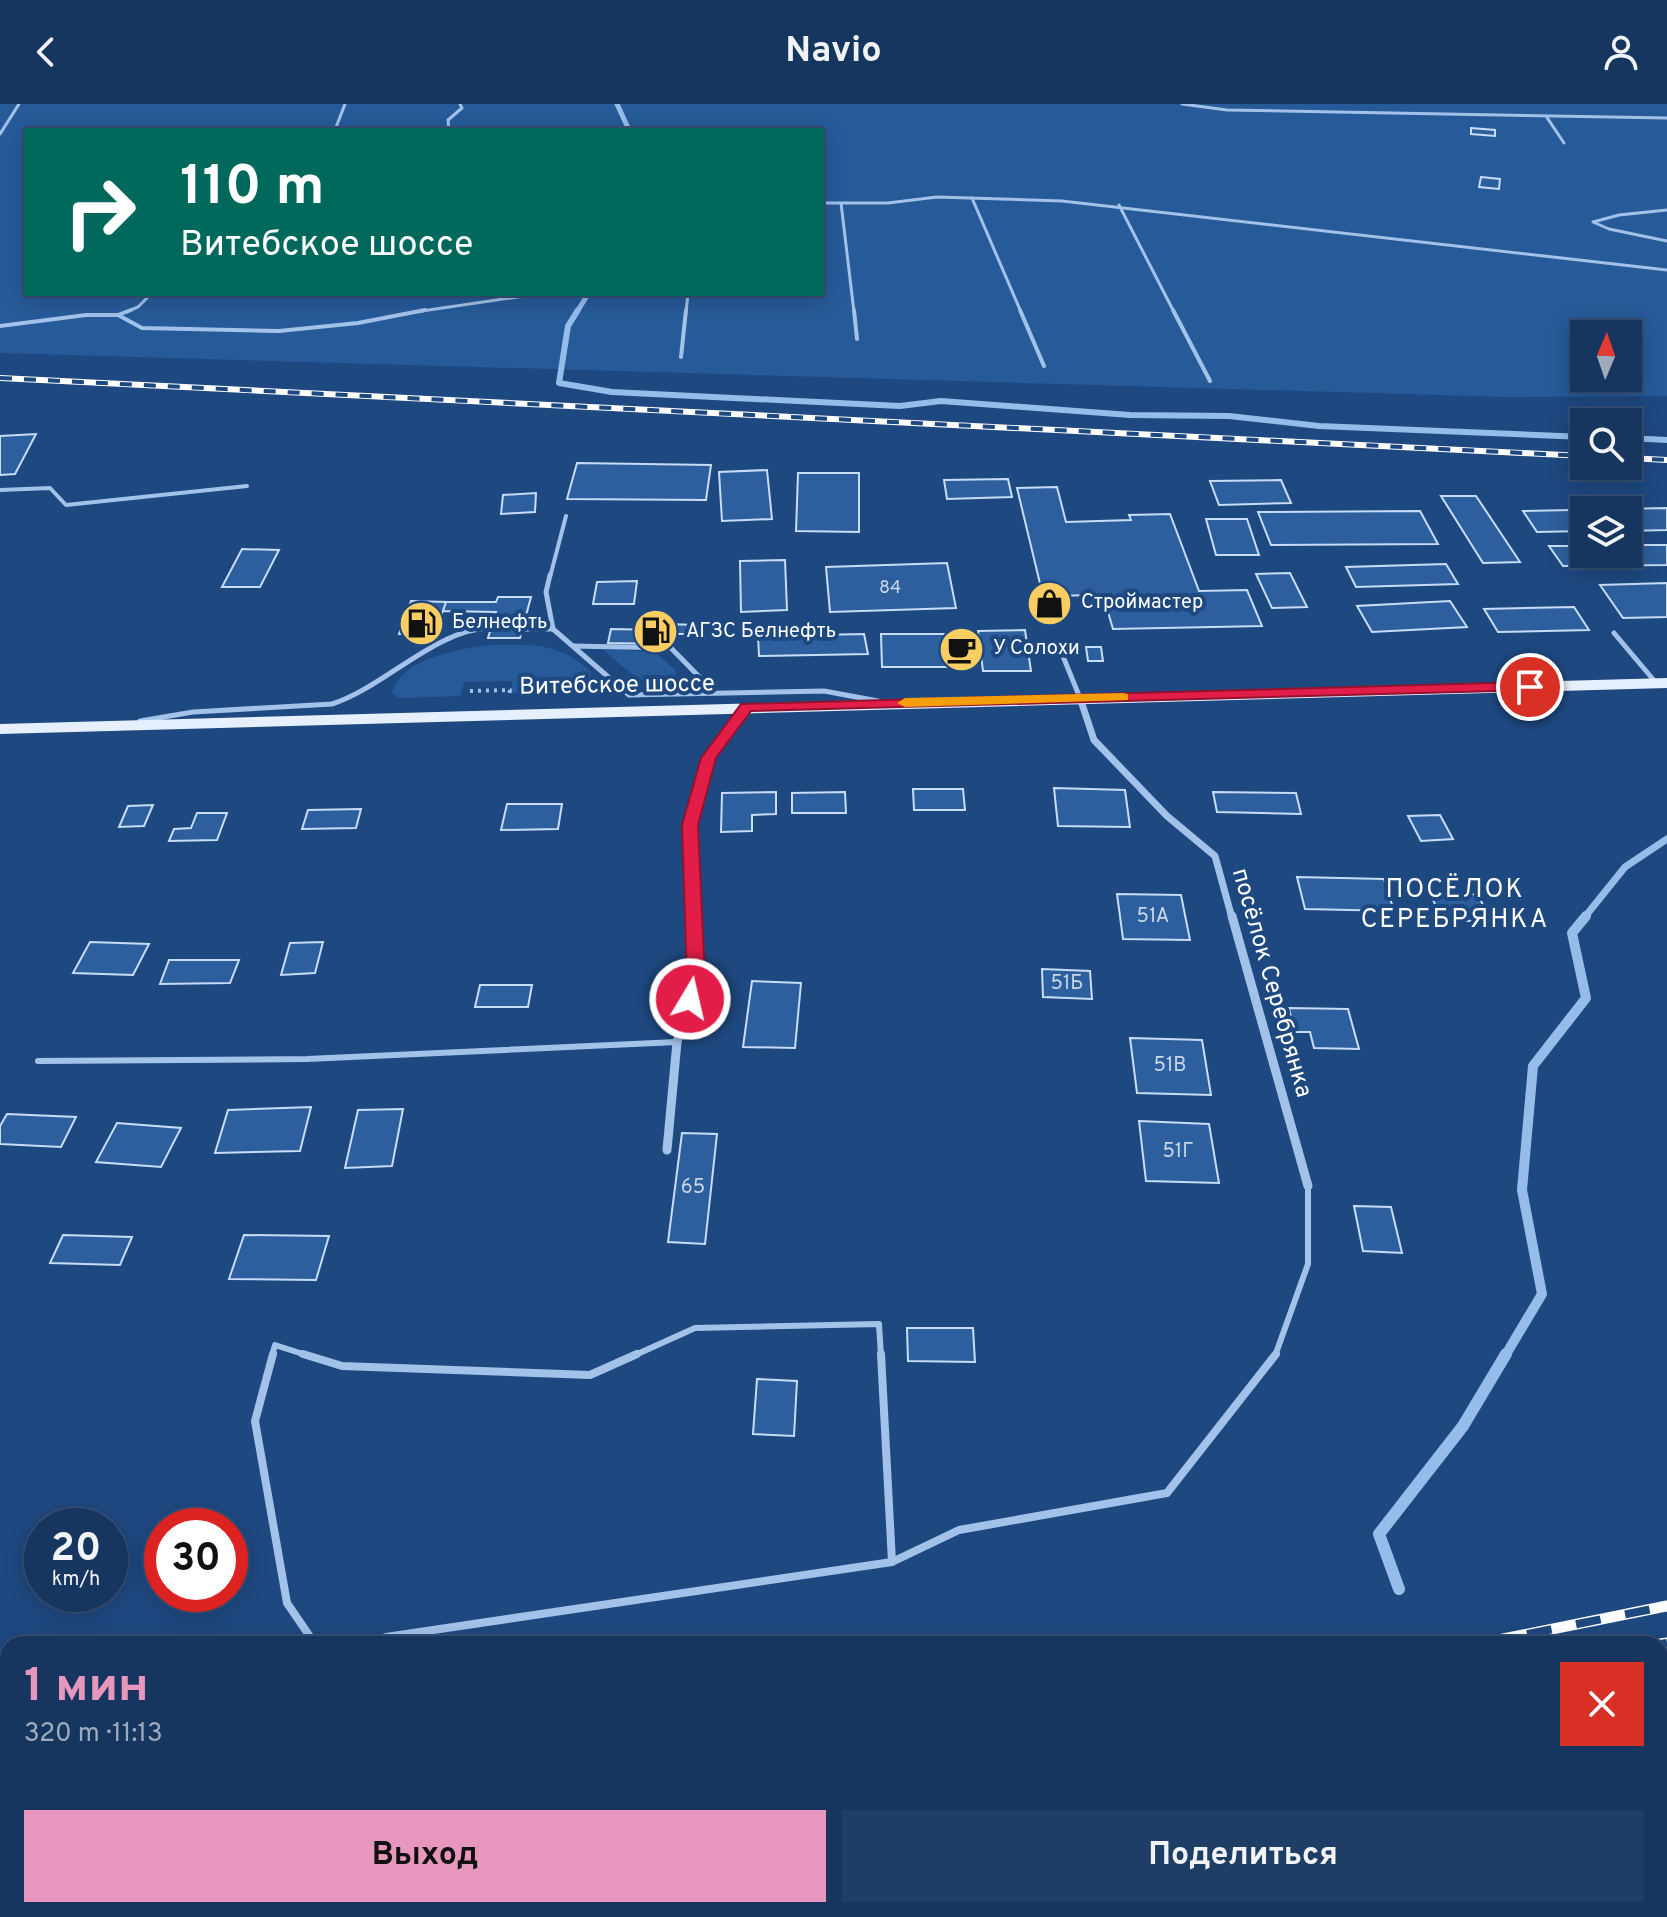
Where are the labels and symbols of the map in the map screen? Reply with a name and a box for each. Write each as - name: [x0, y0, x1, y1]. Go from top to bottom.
- north arrow: [1570, 320, 1642, 392]
- house number: 84: [879, 577, 901, 600]
- shop icon: Строймастер: [1026, 579, 1074, 627]
- place label: Строймастер: [1081, 590, 1203, 616]
- fuel station icon: Белнефть: [397, 599, 445, 647]
- fuel station icon: АГЗС Белнефть: [631, 608, 679, 656]
- place label: Белнефть: [452, 610, 548, 636]
- place label: АГЗС Белнефть: [686, 619, 836, 645]
- cafe icon: У Солохи: [938, 625, 986, 673]
- place label: У Солохи: [993, 636, 1080, 662]
- pin: [1496, 653, 1564, 721]
- street label: Витебское шоссе: [519, 669, 715, 703]
- street label: посёлок Серебрянка: [1224, 865, 1318, 1101]
- district label: ПОСЁЛОК СЕРЕБРЯНКА: [1361, 873, 1549, 937]
- house number: 51А: [1137, 904, 1169, 930]
- position arrow: [648, 957, 732, 1041]
- house number: 51Б: [1051, 971, 1083, 997]
- house number: 51В: [1154, 1053, 1186, 1079]
- house number: 51Г: [1162, 1139, 1194, 1165]
- house number: 65: [681, 1175, 705, 1201]
- speed limit sign: 30: [144, 1508, 248, 1612]

